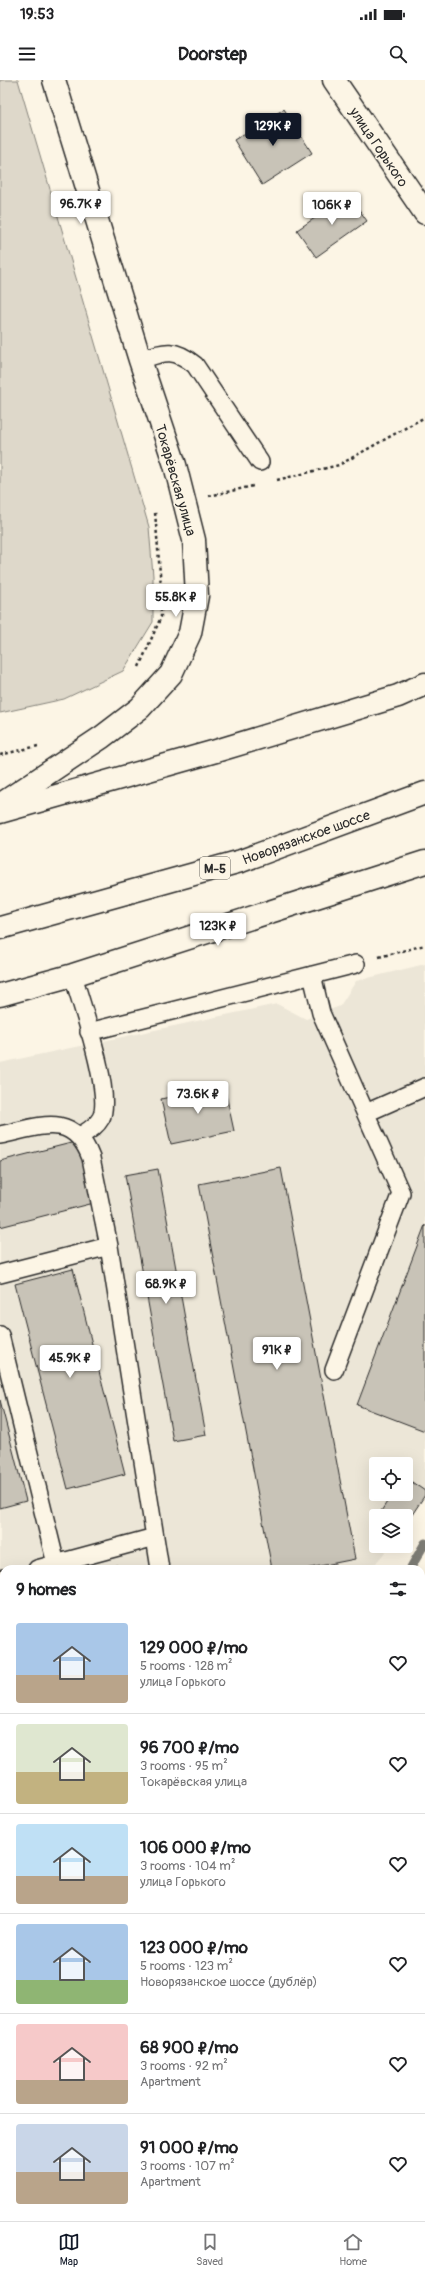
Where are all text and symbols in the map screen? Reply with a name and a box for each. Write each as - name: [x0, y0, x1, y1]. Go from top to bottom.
- text: 19:53: [20, 5, 54, 24]
- icon: menu: [16, 43, 38, 65]
- text: Doorstep: [178, 43, 247, 66]
- icon: search: [387, 43, 409, 65]
- street label: улица Горького: [345, 103, 412, 191]
- pin: 129K ₽: [240, 113, 306, 147]
- text: 129K ₽: [254, 118, 292, 134]
- pin: 96.7K ₽: [44, 191, 118, 225]
- pin: 106K ₽: [299, 192, 365, 226]
- text: 96.7K ₽: [60, 196, 102, 212]
- text: 106K ₽: [312, 197, 352, 213]
- street label: Токарёвская улица: [151, 422, 200, 538]
- pin: 55.8K ₽: [139, 584, 213, 618]
- text: 55.8K ₽: [155, 589, 197, 605]
- street label: Новорязанское шоссе: [240, 806, 372, 868]
- road number: М-5: [200, 857, 230, 879]
- pin: 123K ₽: [185, 913, 251, 947]
- text: 123K ₽: [199, 918, 237, 934]
- pin: 73.6K ₽: [161, 1081, 235, 1115]
- text: 73.6K ₽: [176, 1086, 220, 1102]
- pin: 68.9K ₽: [129, 1271, 203, 1305]
- text: 68.9K ₽: [145, 1276, 187, 1292]
- pin: 91K ₽: [249, 1337, 305, 1371]
- text: 91K ₽: [262, 1342, 292, 1358]
- pin: 45.9K ₽: [33, 1345, 107, 1379]
- text: 45.9K ₽: [49, 1350, 91, 1366]
- map controls: [369, 1457, 413, 1553]
- button: locate: [369, 1457, 413, 1501]
- button: layers: [369, 1509, 413, 1553]
- icon: filters: [387, 1578, 409, 1600]
- text: 9 homes: [16, 1579, 76, 1600]
- text: 129 000 ₽/mo: [140, 1637, 248, 1658]
- icon: home: [48, 1639, 96, 1687]
- icon: heart: [387, 1652, 409, 1674]
- text: 5 rooms · 128 m²: [140, 1658, 233, 1674]
- text: улица Горького: [140, 1674, 226, 1690]
- text: 96 700 ₽/mo: [140, 1737, 239, 1758]
- icon: home: [48, 1740, 96, 1788]
- icon: heart: [387, 1753, 409, 1775]
- text: 3 rooms · 95 m²: [140, 1758, 228, 1774]
- text: Токарёвская улица: [140, 1774, 247, 1790]
- text: 106 000 ₽/mo: [140, 1837, 251, 1858]
- icon: home: [48, 1840, 96, 1888]
- icon: heart: [387, 1853, 409, 1875]
- text: 3 rooms · 104 m²: [140, 1858, 235, 1874]
- text: улица Горького: [140, 1874, 226, 1890]
- text: 123 000 ₽/mo: [140, 1937, 248, 1958]
- icon: home: [48, 1940, 96, 1988]
- icon: heart: [387, 1953, 409, 1975]
- text: 5 rooms · 123 m²: [140, 1958, 233, 1974]
- text: Новорязанское шоссе (дублёр): [140, 1974, 317, 1990]
- text: 68 900 ₽/mo: [140, 2037, 238, 2058]
- icon: home: [48, 2040, 96, 2088]
- icon: heart: [387, 2053, 409, 2075]
- text: 3 rooms · 92 m²: [140, 2058, 228, 2074]
- text: Apartment: [140, 2074, 201, 2090]
- text: 91 000 ₽/mo: [140, 2137, 238, 2158]
- icon: home: [48, 2140, 96, 2188]
- icon: heart: [387, 2153, 409, 2175]
- text: 3 rooms · 107 m²: [140, 2158, 235, 2174]
- text: Apartment: [140, 2174, 201, 2190]
- tab: Map: [58, 2231, 80, 2268]
- tab: Saved: [196, 2231, 223, 2268]
- tab: Home: [339, 2231, 367, 2268]

